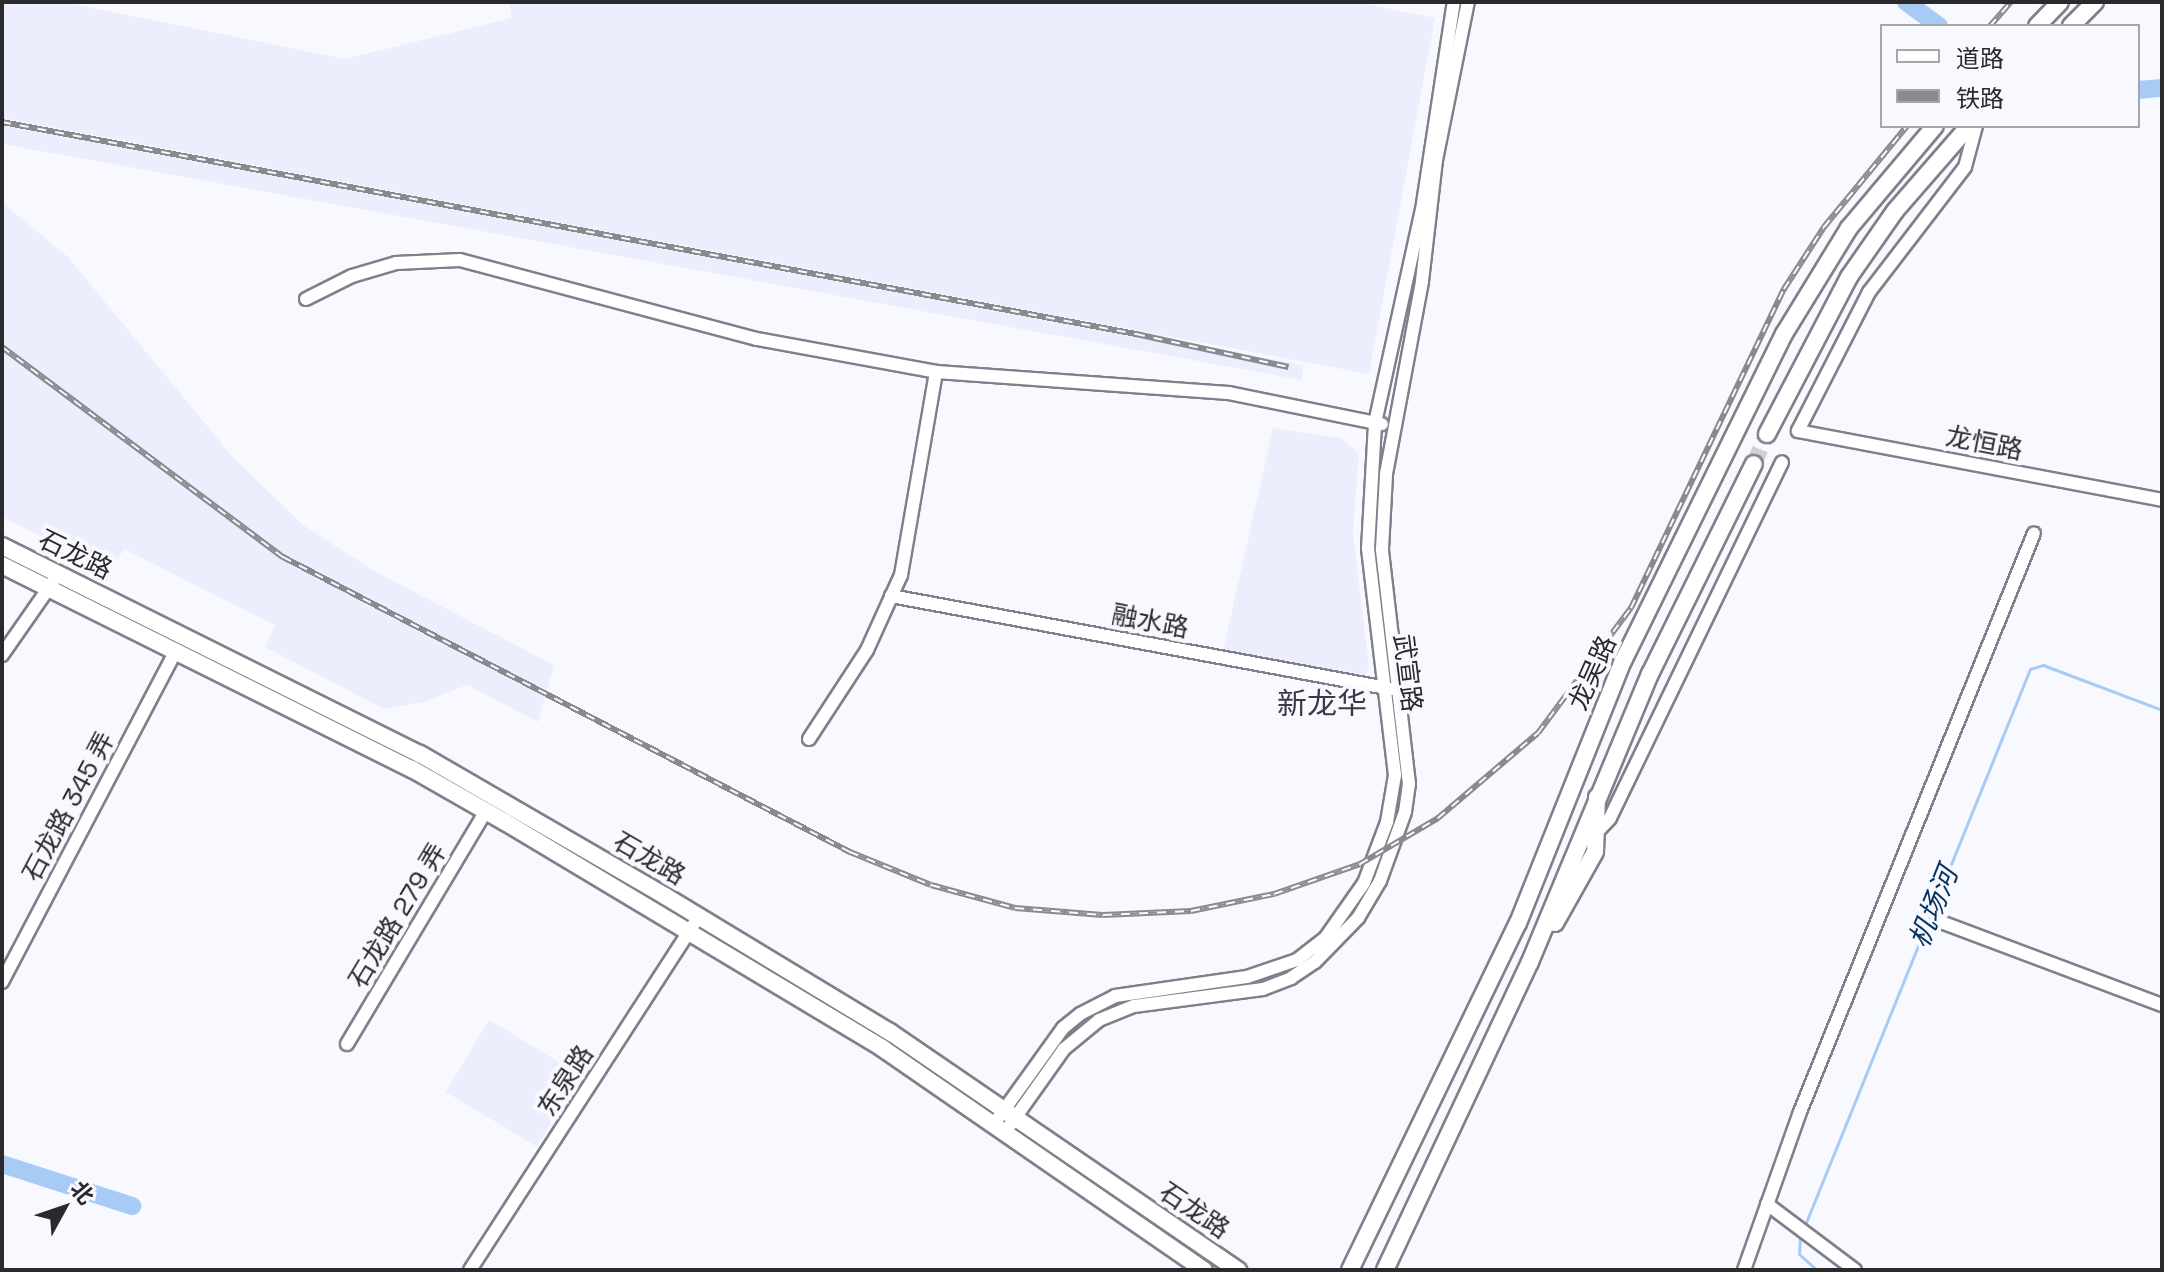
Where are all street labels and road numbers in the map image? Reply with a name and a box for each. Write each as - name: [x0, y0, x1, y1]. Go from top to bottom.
- street label: 龙恒路: [1943, 421, 2025, 467]
- street label: 石龙路: [33, 524, 117, 586]
- street label: 融水路: [1109, 599, 1191, 645]
- street label: 龙吴路: [1563, 631, 1623, 715]
- street label: 武宣路: [1387, 632, 1427, 714]
- street label: 石龙路 345 弄: [17, 727, 121, 887]
- street label: 石龙路: [607, 826, 691, 892]
- street label: 石龙路 279 弄: [343, 838, 453, 994]
- street label: 东泉路: [532, 1040, 600, 1122]
- street label: 石龙路: [1153, 1176, 1235, 1246]

